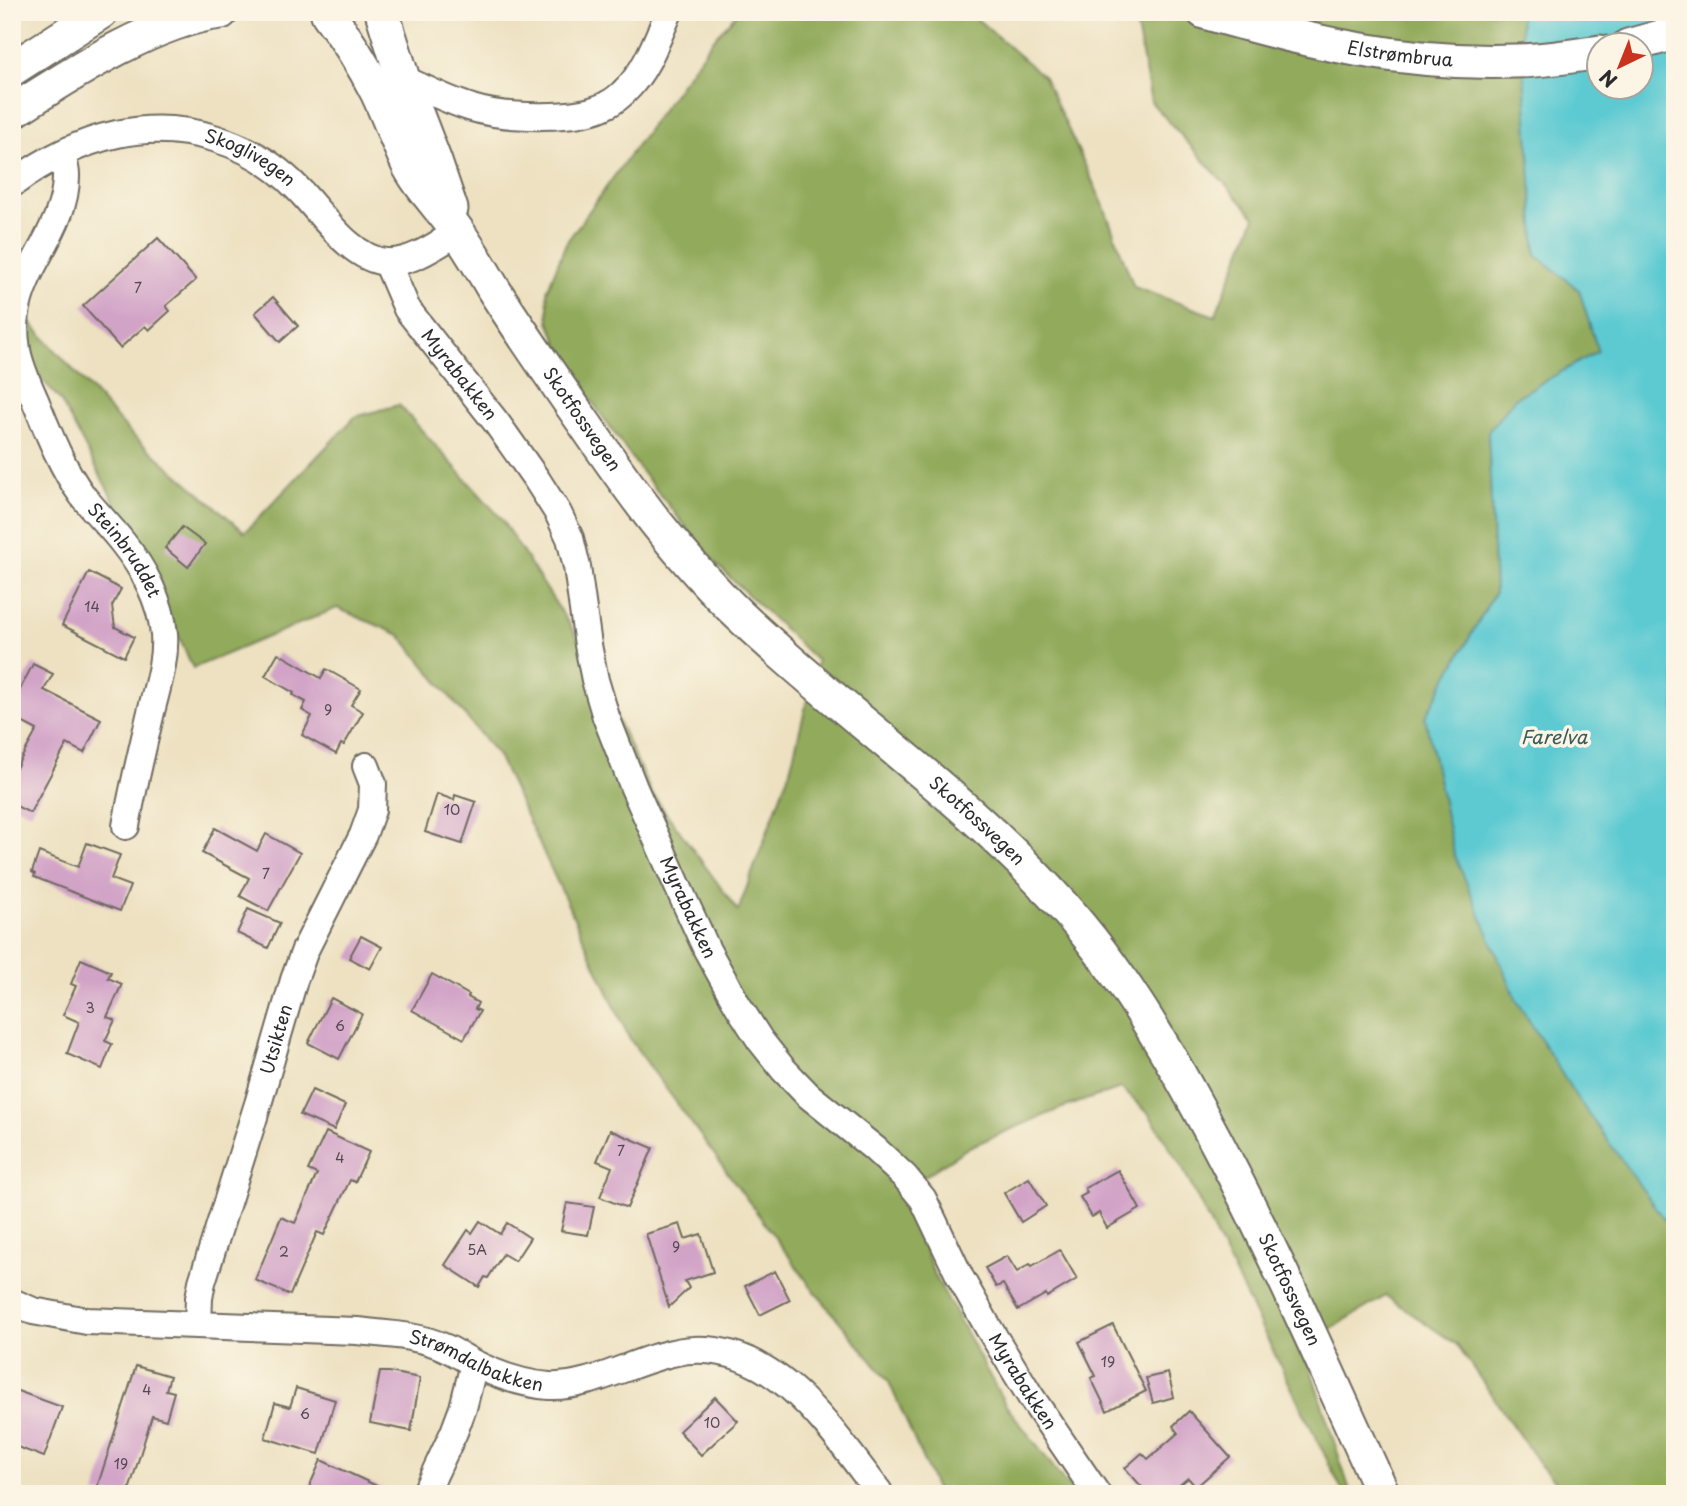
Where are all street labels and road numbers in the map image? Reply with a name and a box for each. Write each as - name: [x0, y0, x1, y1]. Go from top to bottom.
- street label: Elstrømbrua: [1345, 33, 1454, 72]
- street label: Skoglivegen: [202, 121, 302, 192]
- street label: Myrabakken: [416, 323, 505, 425]
- street label: Skotfossvegen: [537, 361, 629, 476]
- street label: Steinbruddet: [82, 496, 169, 601]
- street label: Skotfossvegen: [924, 769, 1032, 871]
- street label: Myrabakken: [654, 851, 724, 963]
- street label: Utsikten: [252, 1001, 298, 1078]
- street label: Skotfossvegen: [1253, 1228, 1329, 1350]
- street label: Strømdalbakken: [407, 1322, 545, 1397]
- street label: Myrabakken: [983, 1327, 1064, 1435]

